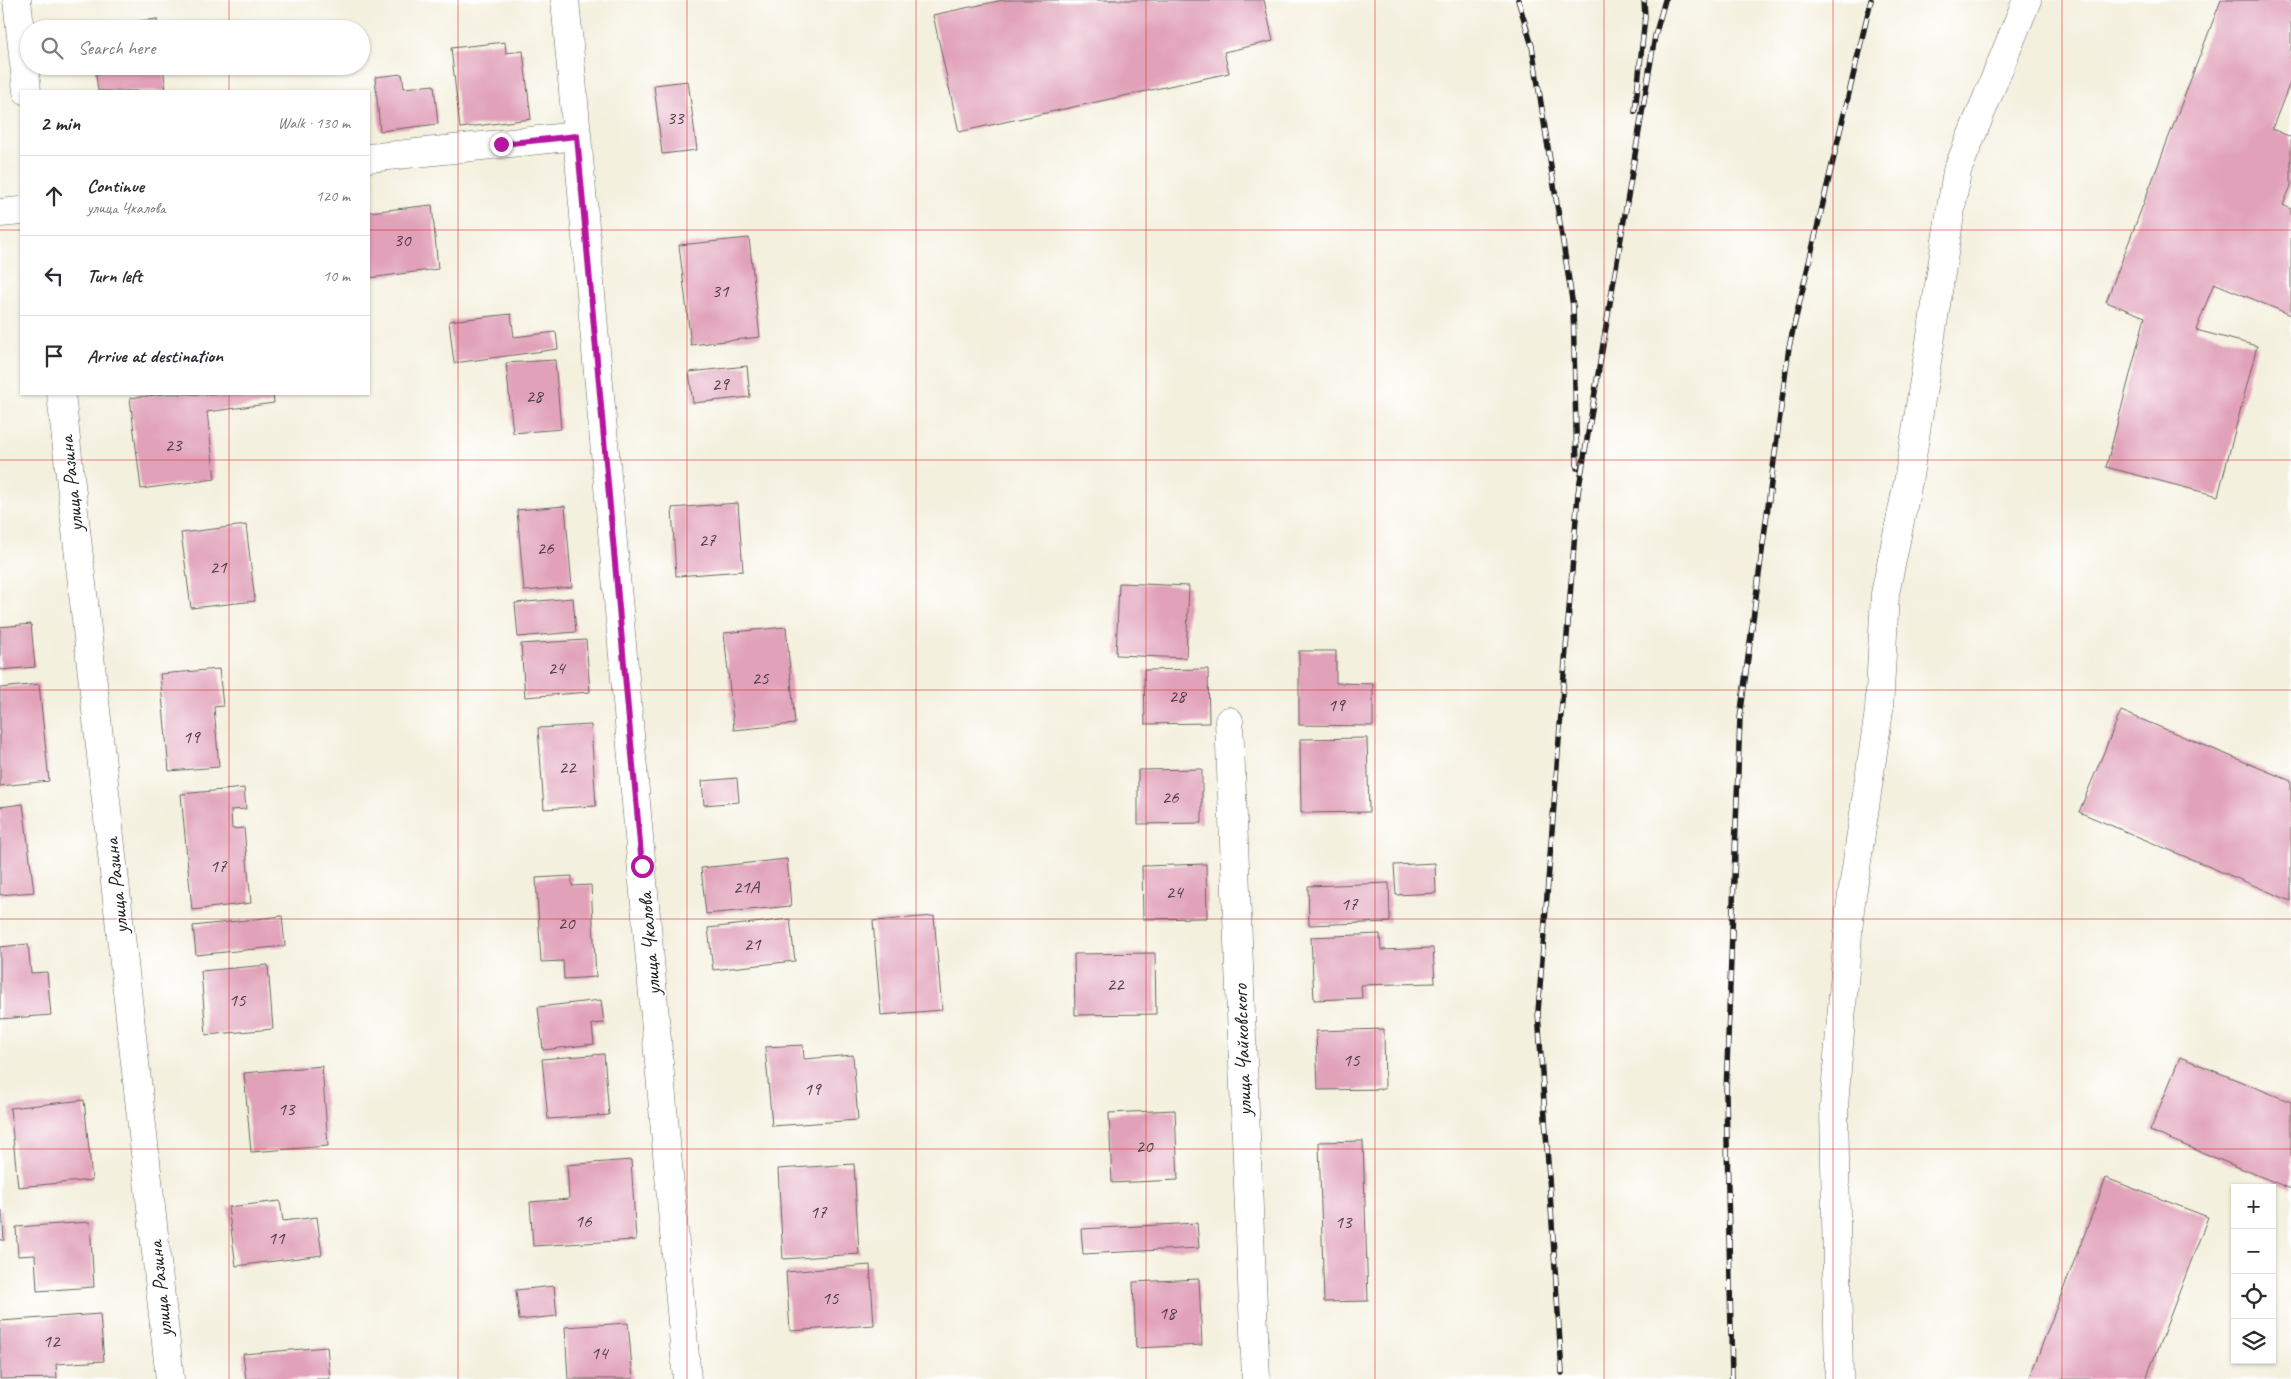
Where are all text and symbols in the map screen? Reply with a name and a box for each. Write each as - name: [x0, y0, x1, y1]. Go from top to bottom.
- search box: [20, 20, 370, 75]
- icon: search: [38, 34, 66, 62]
- text: Search here: [78, 36, 155, 60]
- house number: 33: [666, 106, 685, 130]
- text: 2 min: [40, 110, 80, 136]
- text: Walk · 130 m: [278, 113, 350, 133]
- route end: [490, 133, 513, 156]
- text: Continue: [87, 174, 144, 198]
- icon: ahead: [40, 182, 68, 210]
- text: 120 m: [316, 186, 350, 206]
- text: улица Чкалова: [87, 198, 166, 218]
- house number: 30: [393, 228, 412, 252]
- icon: left: [40, 262, 68, 290]
- text: Turn left: [87, 264, 142, 288]
- text: 10 m: [323, 266, 350, 286]
- house number: 31: [711, 279, 730, 303]
- icon: arrive: [40, 342, 68, 370]
- text: Arrive at destination: [87, 344, 223, 368]
- house number: 29: [711, 372, 730, 396]
- house number: 28: [525, 384, 545, 408]
- street label: улица Разина: [53, 433, 89, 535]
- house number: 23: [164, 433, 183, 457]
- house number: 27: [698, 528, 717, 552]
- house number: 26: [536, 536, 555, 560]
- house number: 21: [209, 555, 228, 579]
- house number: 24: [547, 656, 567, 680]
- house number: 25: [751, 666, 770, 690]
- house number: 28: [1168, 684, 1188, 708]
- house number: 19: [1327, 693, 1346, 717]
- house number: 19: [182, 725, 201, 749]
- house number: 22: [558, 755, 577, 779]
- house number: 26: [1161, 785, 1180, 809]
- street label: улица Разина: [98, 835, 134, 937]
- house number: 17: [209, 854, 228, 878]
- route start: [631, 855, 654, 878]
- house number: 21А: [733, 875, 761, 899]
- house number: 24: [1165, 880, 1185, 904]
- street label: улица Чкалова: [631, 889, 667, 999]
- house number: 17: [1340, 892, 1359, 916]
- house number: 20: [557, 911, 576, 935]
- house number: 21: [743, 932, 762, 956]
- house number: 22: [1106, 972, 1125, 996]
- street label: улица Чайковского: [1227, 982, 1257, 1118]
- house number: 15: [228, 988, 247, 1012]
- house number: 15: [1342, 1048, 1361, 1072]
- house number: 19: [803, 1077, 822, 1101]
- house number: 13: [277, 1097, 296, 1121]
- house number: 20: [1135, 1134, 1154, 1158]
- map controls: [2231, 1184, 2276, 1364]
- button: +: [2231, 1184, 2276, 1229]
- house number: 17: [809, 1200, 828, 1224]
- house number: 16: [574, 1209, 593, 1233]
- house number: 13: [1334, 1210, 1353, 1234]
- house number: 11: [267, 1226, 286, 1250]
- button: −: [2231, 1229, 2276, 1274]
- street label: улица Разина: [142, 1238, 178, 1340]
- button: locate: [2231, 1274, 2276, 1319]
- house number: 15: [821, 1286, 840, 1310]
- house number: 18: [1158, 1301, 1178, 1325]
- button: layers: [2231, 1319, 2276, 1364]
- house number: 12: [42, 1329, 61, 1353]
- house number: 14: [590, 1341, 610, 1365]

